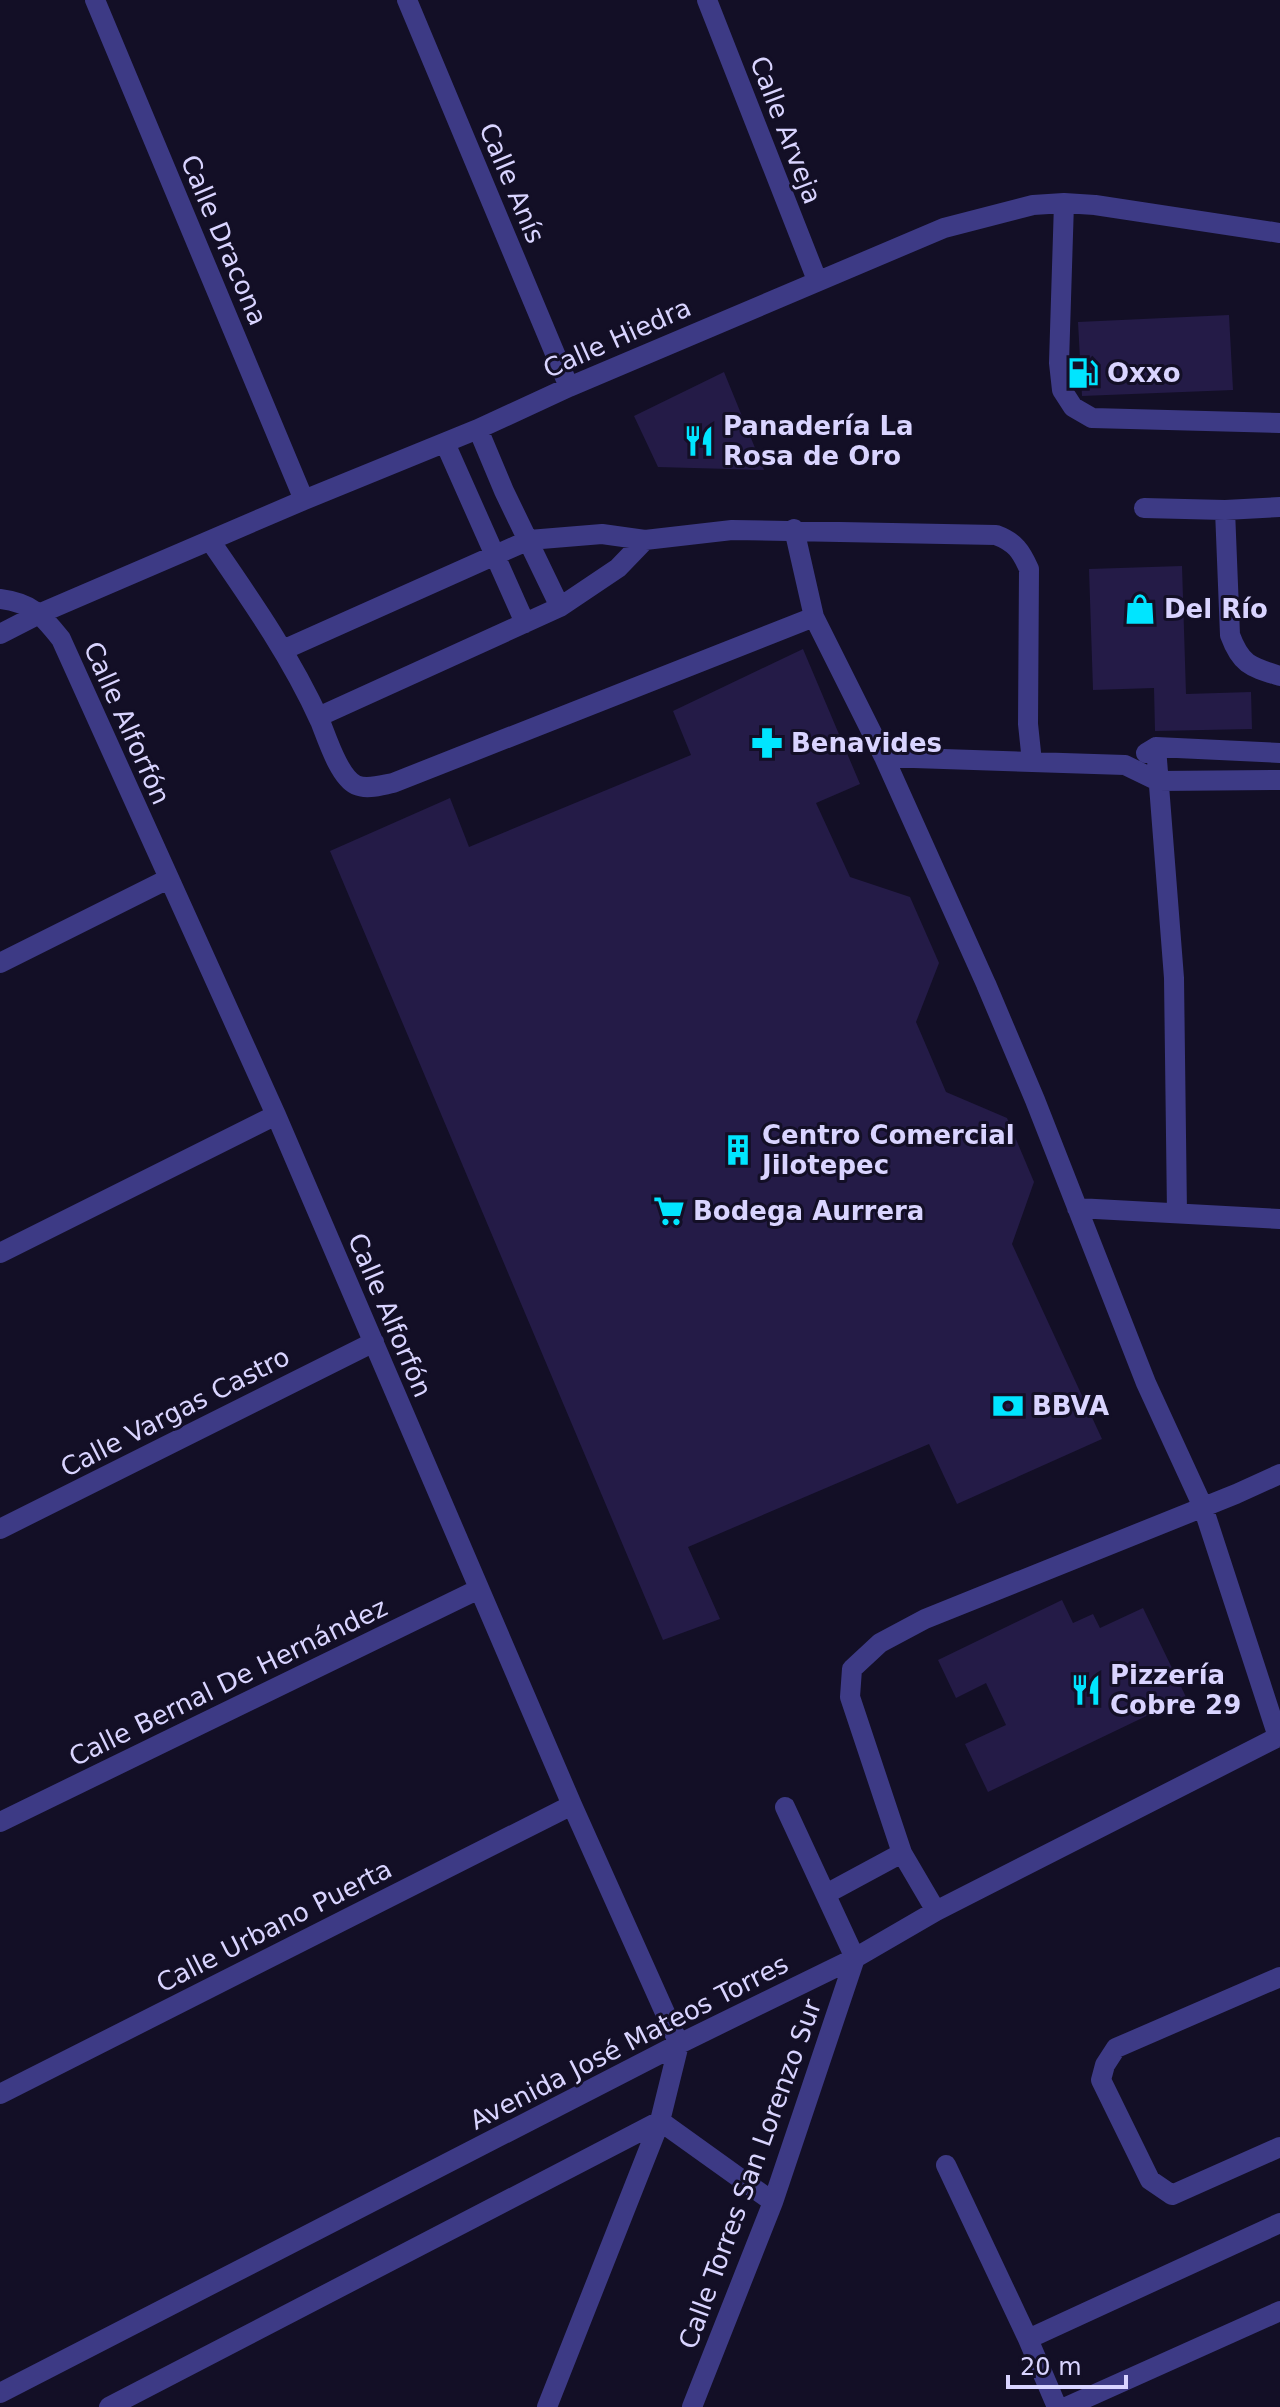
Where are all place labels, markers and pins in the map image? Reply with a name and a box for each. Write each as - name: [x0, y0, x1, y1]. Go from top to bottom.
- fuel station icon: Oxxo: [1066, 356, 1100, 390]
- place label: Oxxo: [1107, 358, 1181, 388]
- place label: Panadería La Rosa de Oro: [723, 411, 914, 471]
- restaurant icon: Panadería La Rosa de Oro: [682, 424, 716, 458]
- shop icon: Del Río: [1123, 592, 1157, 626]
- place label: Del Río: [1164, 594, 1268, 624]
- pharmacy icon: Benavides: [750, 726, 784, 760]
- place label: Benavides: [791, 728, 942, 758]
- place label: Centro Comercial Jilotepec: [760, 1120, 1015, 1180]
- building icon: Centro Comercial Jilotepec: [721, 1133, 755, 1167]
- supermarket icon: Bodega Aurrera: [652, 1194, 686, 1228]
- place label: Bodega Aurrera: [693, 1196, 924, 1226]
- bank icon: BBVA: [991, 1389, 1025, 1423]
- place label: BBVA: [1032, 1391, 1109, 1421]
- place label: Pizzería Cobre 29: [1110, 1660, 1241, 1720]
- restaurant icon: Pizzería Cobre 29: [1069, 1673, 1103, 1707]

